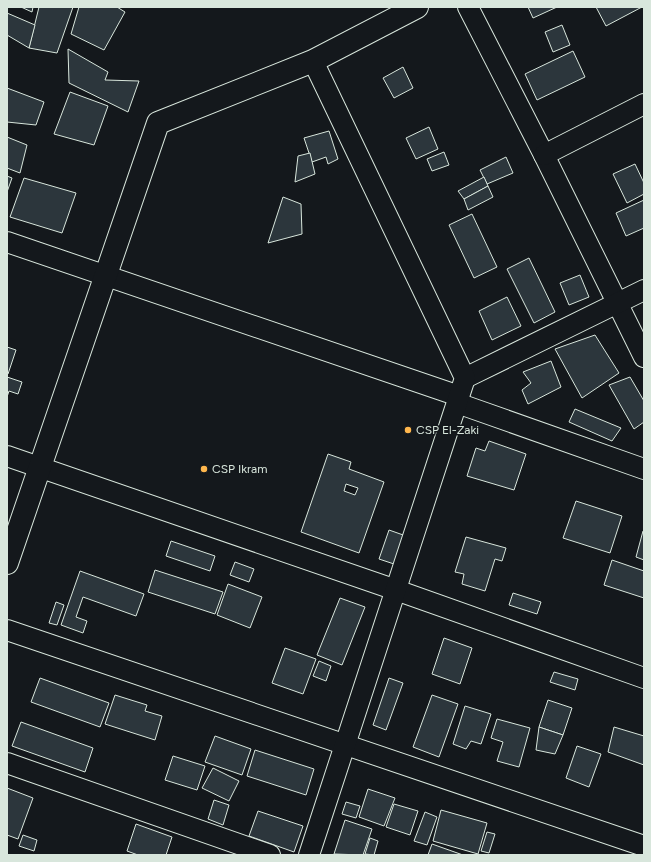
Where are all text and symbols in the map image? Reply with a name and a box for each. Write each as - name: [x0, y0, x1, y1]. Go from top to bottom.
- place label: CSP El-Zaki: [416, 423, 479, 437]
- marker: CSP El-Zaki: [403, 425, 413, 435]
- place label: CSP Ikram: [212, 462, 267, 476]
- marker: CSP Ikram: [199, 464, 209, 474]

